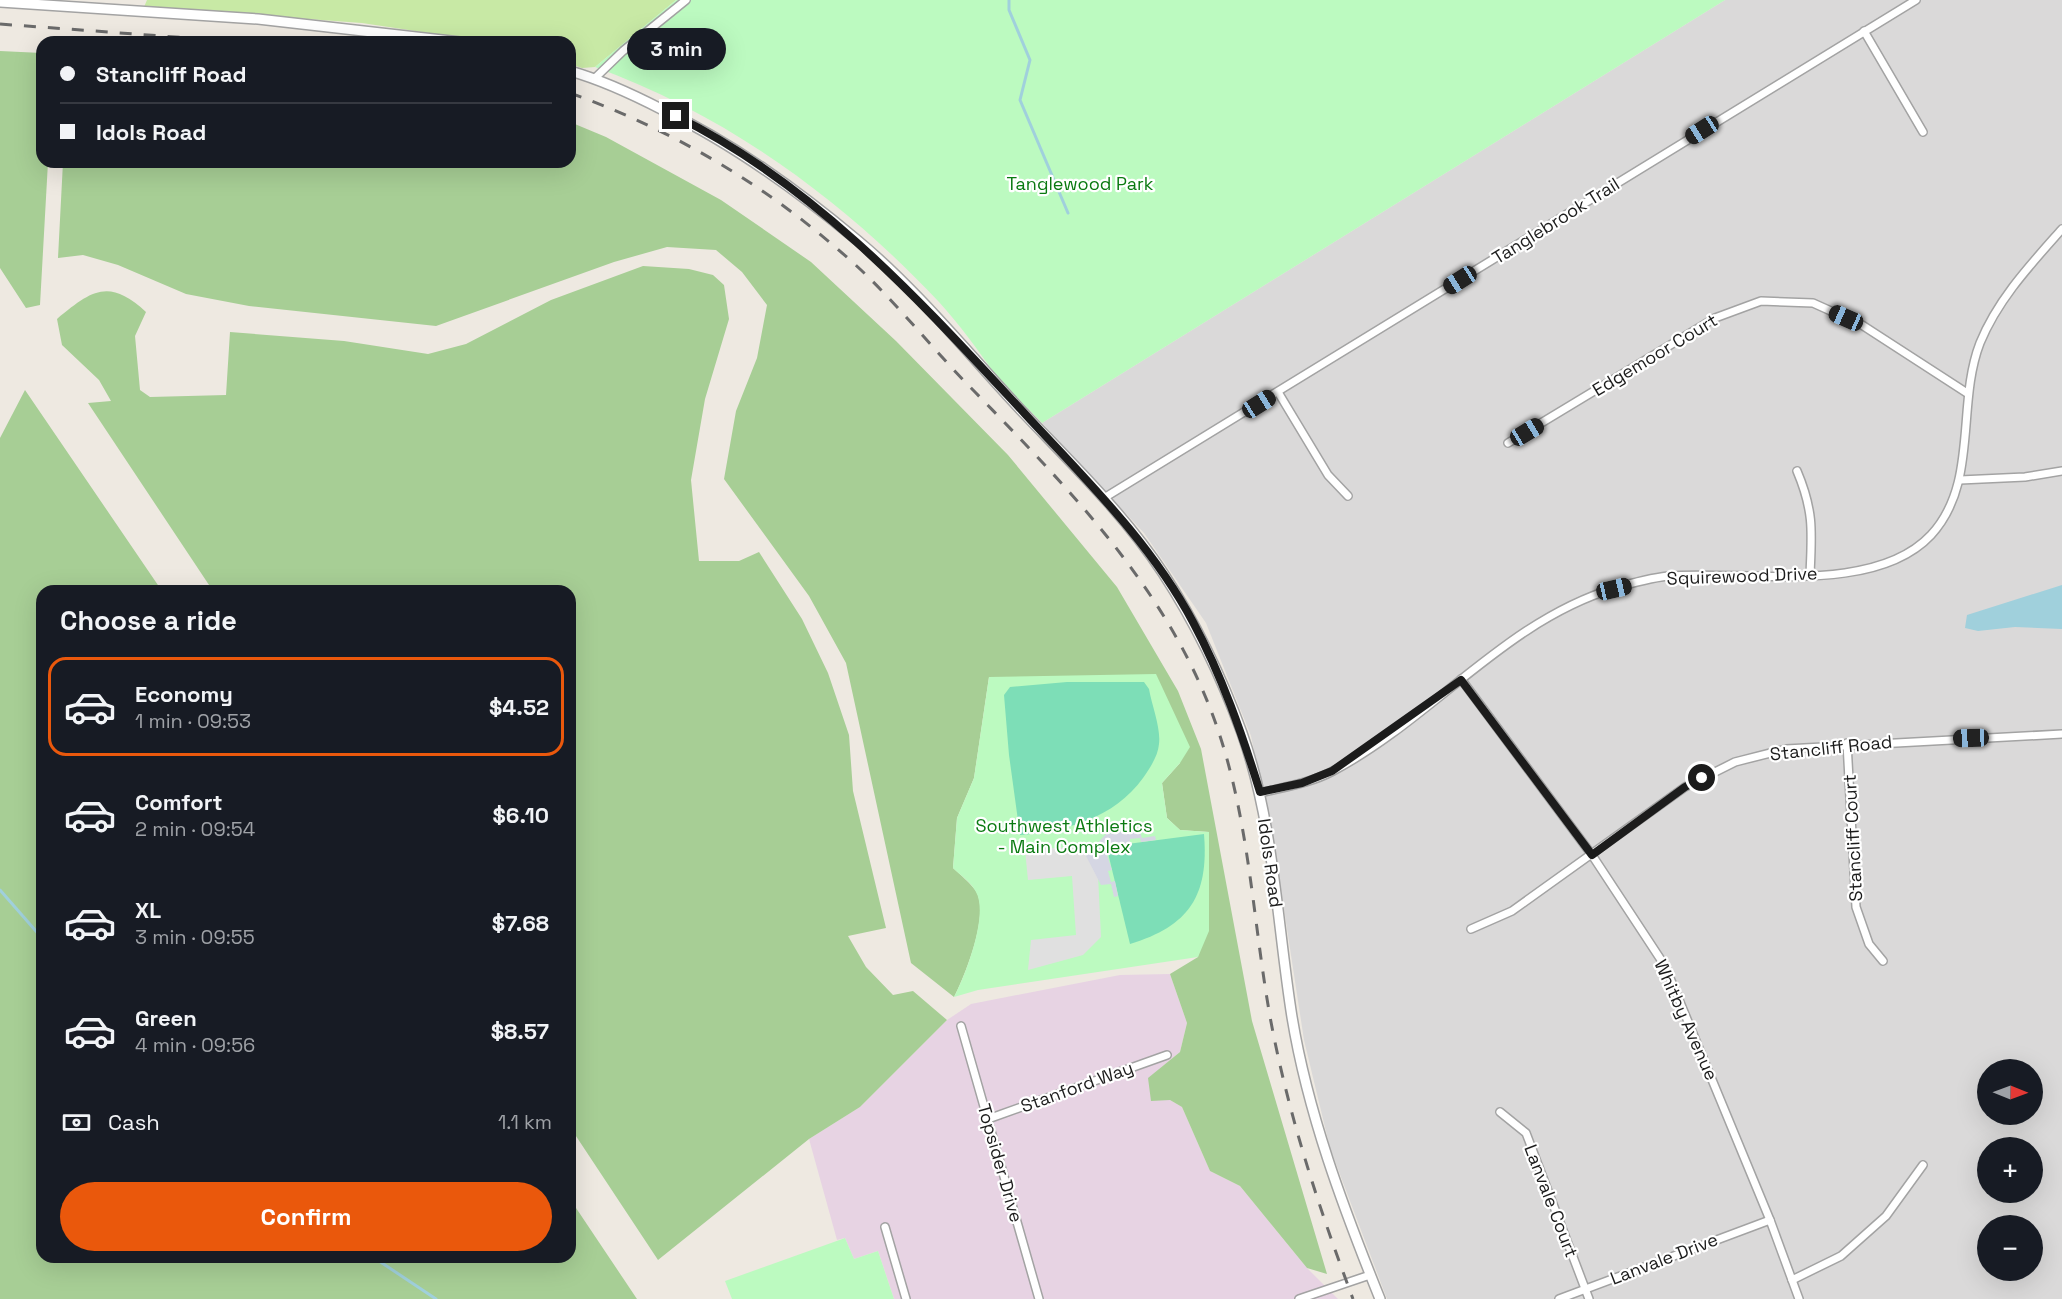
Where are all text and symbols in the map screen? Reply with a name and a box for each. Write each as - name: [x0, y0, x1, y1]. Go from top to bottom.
- callout: 3 min: [626, 29, 726, 71]
- text: 3 min: [651, 36, 702, 62]
- text: Stancliff Road: [96, 60, 246, 88]
- route end: [662, 102, 689, 129]
- car: [1682, 113, 1722, 147]
- text: Idols Road: [96, 118, 206, 146]
- park label: Tanglewood Park: [1007, 172, 1154, 195]
- street label: Tanglebrook Trail: [1488, 172, 1624, 269]
- car: [1440, 263, 1480, 297]
- car: [1826, 302, 1866, 334]
- street label: Edgemoor Court: [1588, 308, 1721, 401]
- car: [1239, 387, 1279, 421]
- car: [1507, 415, 1547, 449]
- street label: Squirewood Drive: [1666, 561, 1818, 590]
- car: [1594, 576, 1634, 602]
- text: Choose a ride: [60, 603, 237, 638]
- icon: car: [63, 680, 117, 734]
- text: Economy: [135, 680, 233, 708]
- text: $4.52: [489, 693, 549, 721]
- text: 1 min · 09:53: [135, 708, 251, 734]
- car: [1953, 728, 1989, 748]
- street label: Stancliff Road: [1769, 730, 1893, 765]
- route start: [1688, 764, 1715, 791]
- street label: Stancliff Court: [1838, 774, 1867, 902]
- icon: car: [63, 788, 117, 842]
- text: Comfort: [135, 788, 223, 816]
- text: $6.10: [493, 801, 549, 829]
- park label: Southwest Athletics - Main Complex: [975, 814, 1153, 858]
- text: 2 min · 09:54: [135, 816, 255, 842]
- street label: Idols Road: [1253, 817, 1288, 909]
- icon: car: [63, 896, 117, 950]
- text: XL: [135, 896, 161, 924]
- text: $7.68: [492, 909, 549, 937]
- text: 3 min · 09:55: [135, 924, 255, 950]
- street label: Whitby Avenue: [1650, 956, 1723, 1084]
- icon: car: [63, 1004, 117, 1058]
- text: Green: [135, 1004, 197, 1032]
- text: $8.57: [491, 1017, 549, 1045]
- text: 4 min · 09:56: [135, 1032, 255, 1058]
- street label: Stanford Way: [1017, 1055, 1136, 1118]
- north arrow: [1977, 1059, 2043, 1125]
- map controls: [1977, 1059, 2043, 1281]
- street label: Topsider Drive: [973, 1101, 1028, 1225]
- icon: cash: [60, 1106, 93, 1139]
- text: Cash: [108, 1108, 160, 1136]
- text: 1.1 km: [498, 1109, 552, 1135]
- button: +: [1977, 1137, 2043, 1203]
- street label: Lanvale Court: [1519, 1141, 1584, 1261]
- button: Confirm: [60, 1182, 552, 1251]
- button: −: [1977, 1215, 2043, 1281]
- street label: Lanvale Drive: [1607, 1227, 1721, 1290]

